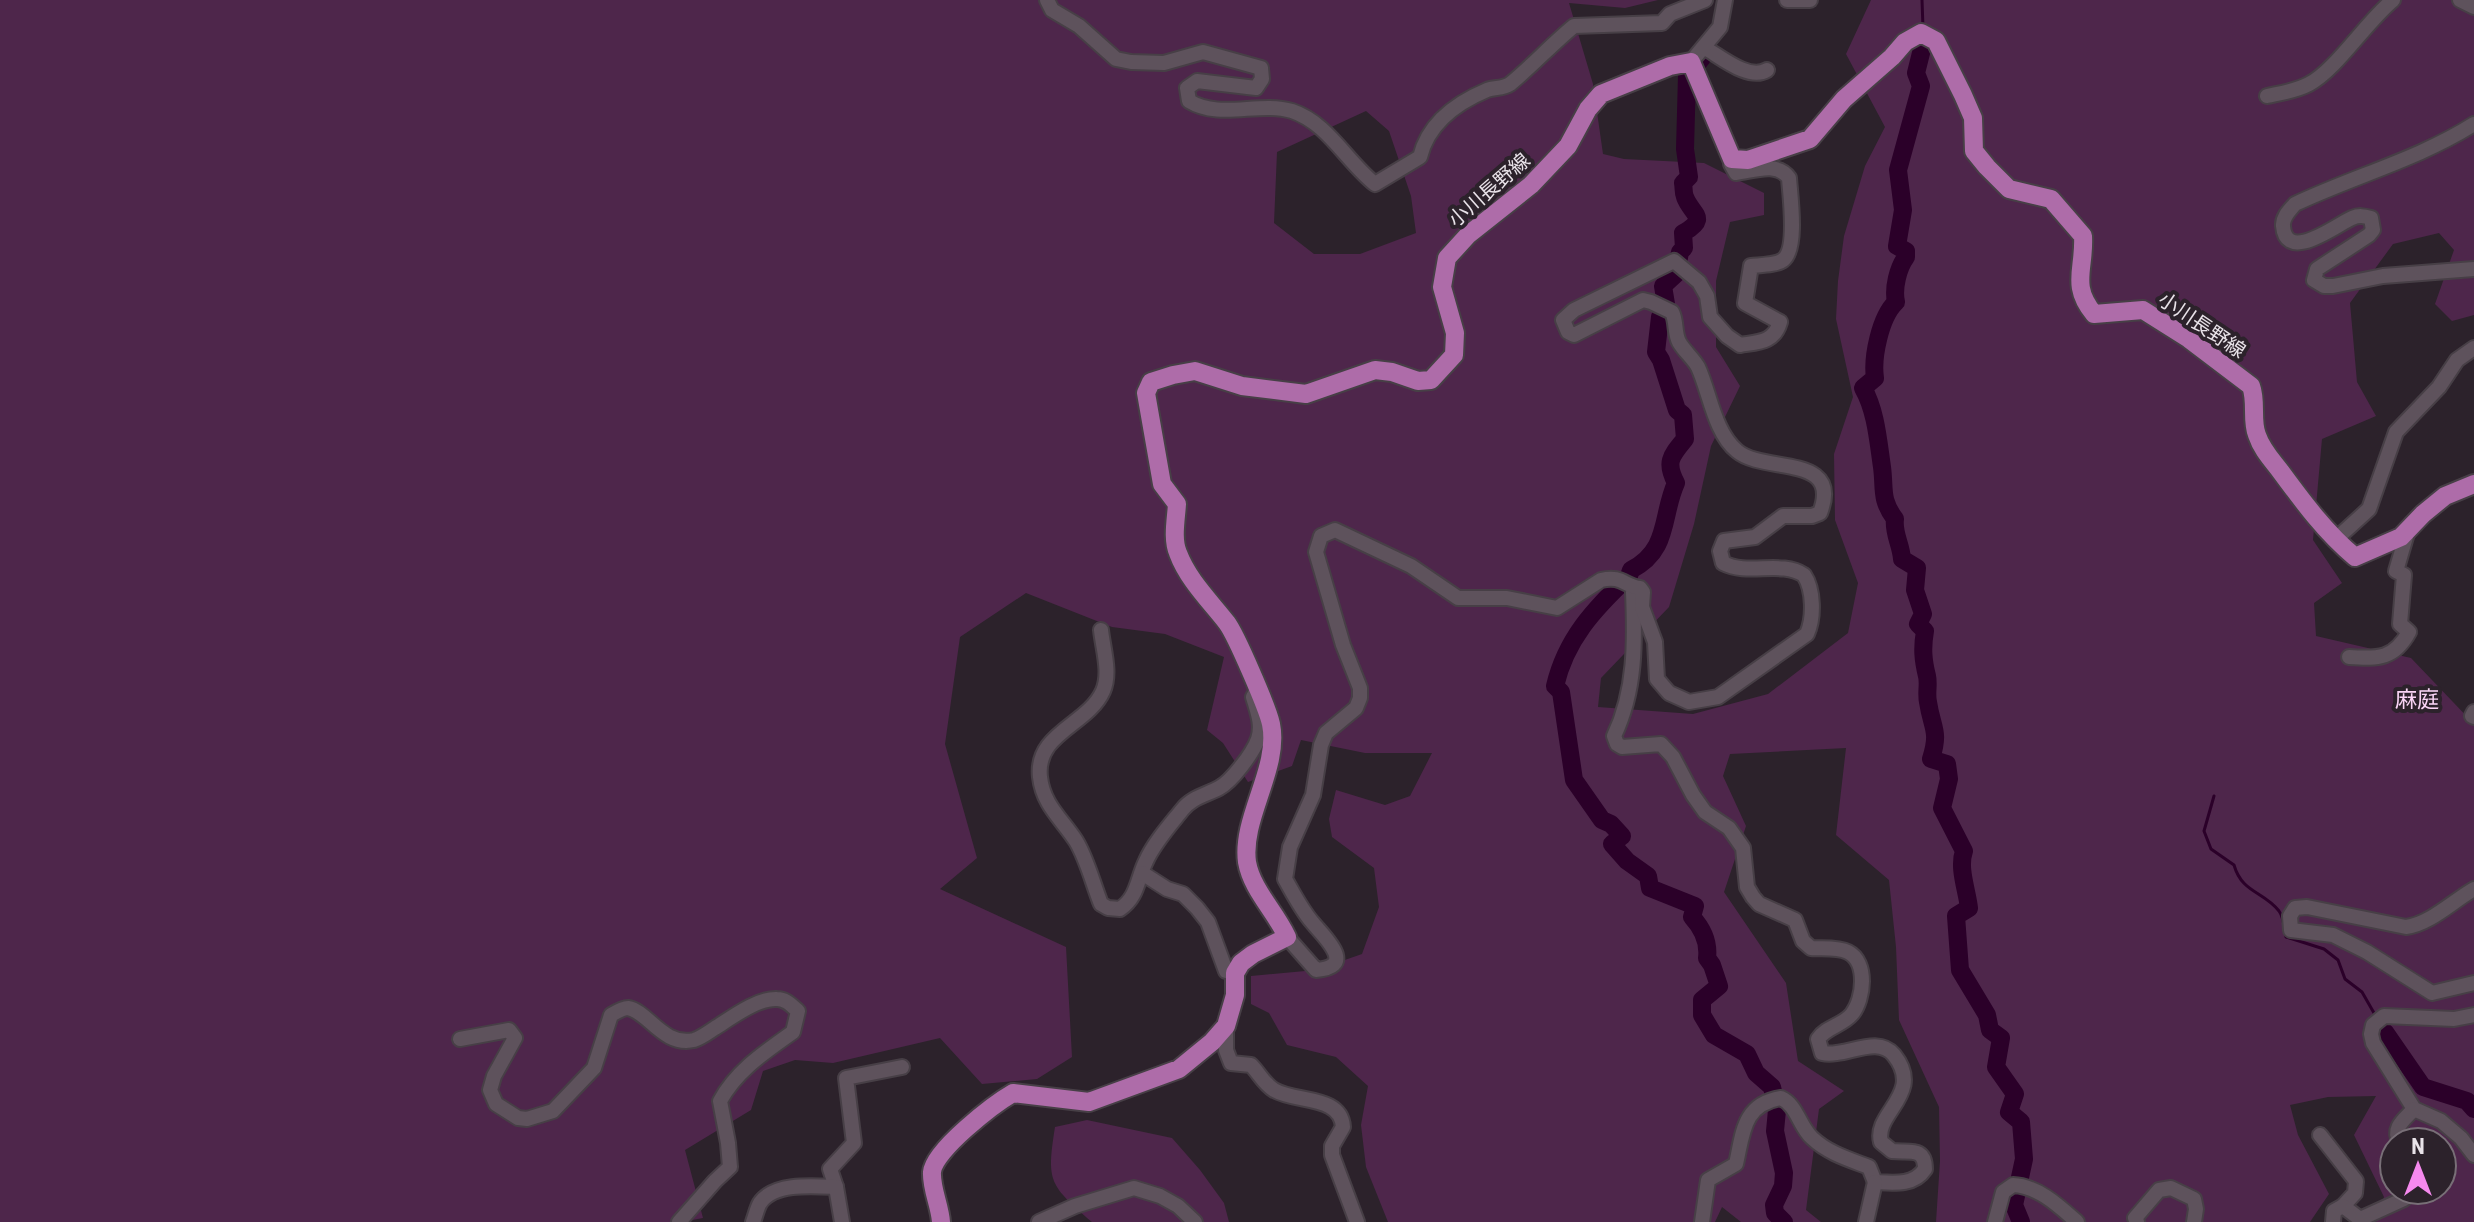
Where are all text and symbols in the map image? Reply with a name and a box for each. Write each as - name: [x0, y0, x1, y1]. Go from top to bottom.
- street label: 小川長野線: [1443, 148, 1535, 232]
- street label: 小川長野線: [2154, 287, 2250, 363]
- district label: 麻庭: [2395, 687, 2439, 712]
- north arrow: [2378, 1126, 2458, 1206]
- text: N: [2411, 1134, 2425, 1159]

